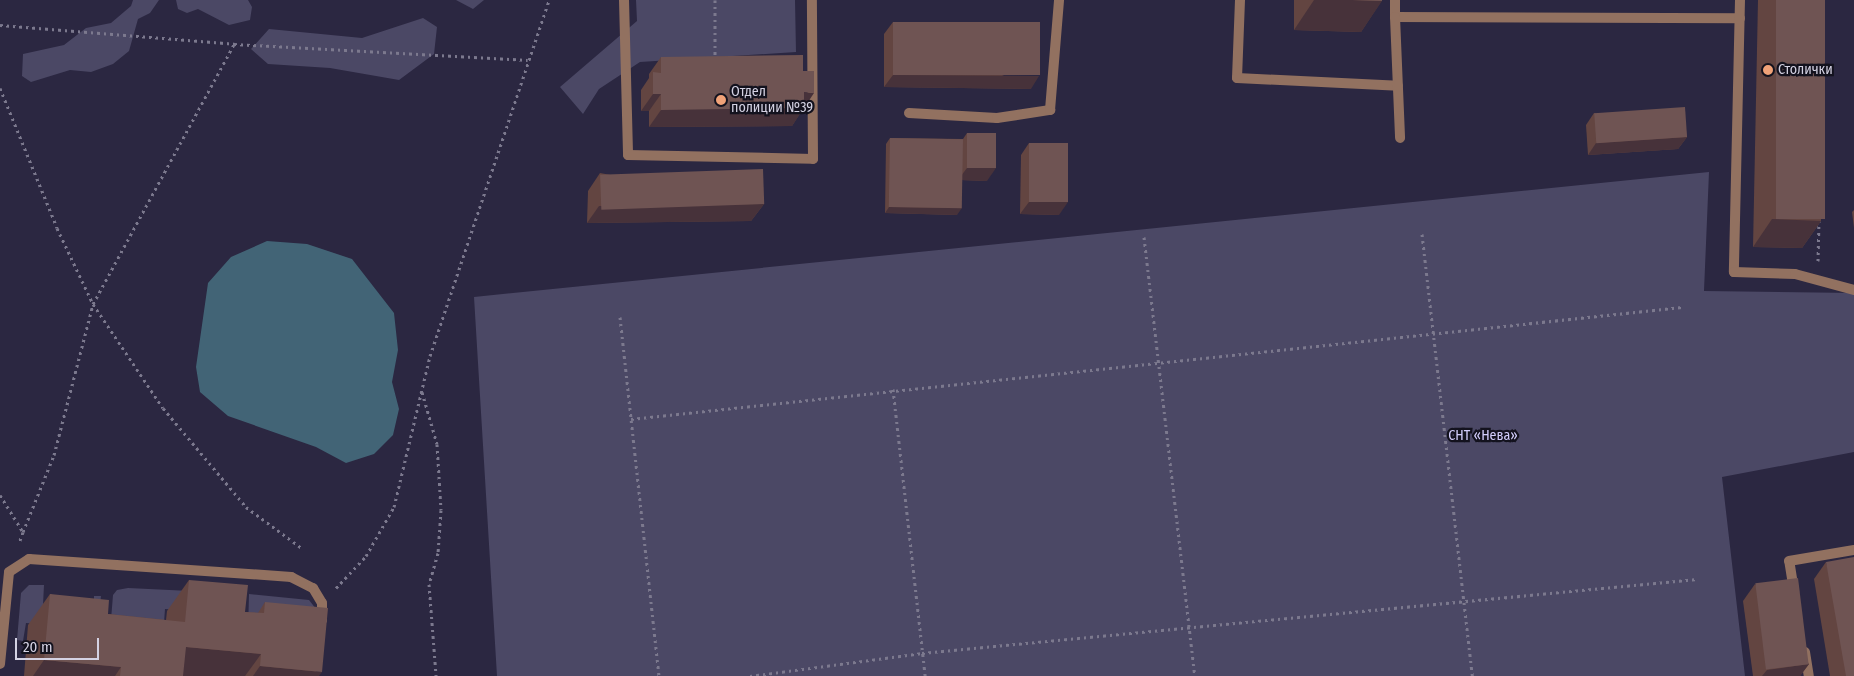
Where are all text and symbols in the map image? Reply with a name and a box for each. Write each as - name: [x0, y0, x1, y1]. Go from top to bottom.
- place label: Столички: [1778, 62, 1833, 78]
- marker: Столички: [1762, 64, 1774, 76]
- place label: Отдел полиции №39: [731, 84, 813, 116]
- marker: Отдел полиции №39: [715, 94, 727, 106]
- park label: СНТ «Нева»: [1448, 428, 1518, 444]
- scale bar: [18, 628, 101, 660]
- text: 20 m: [23, 638, 53, 656]

